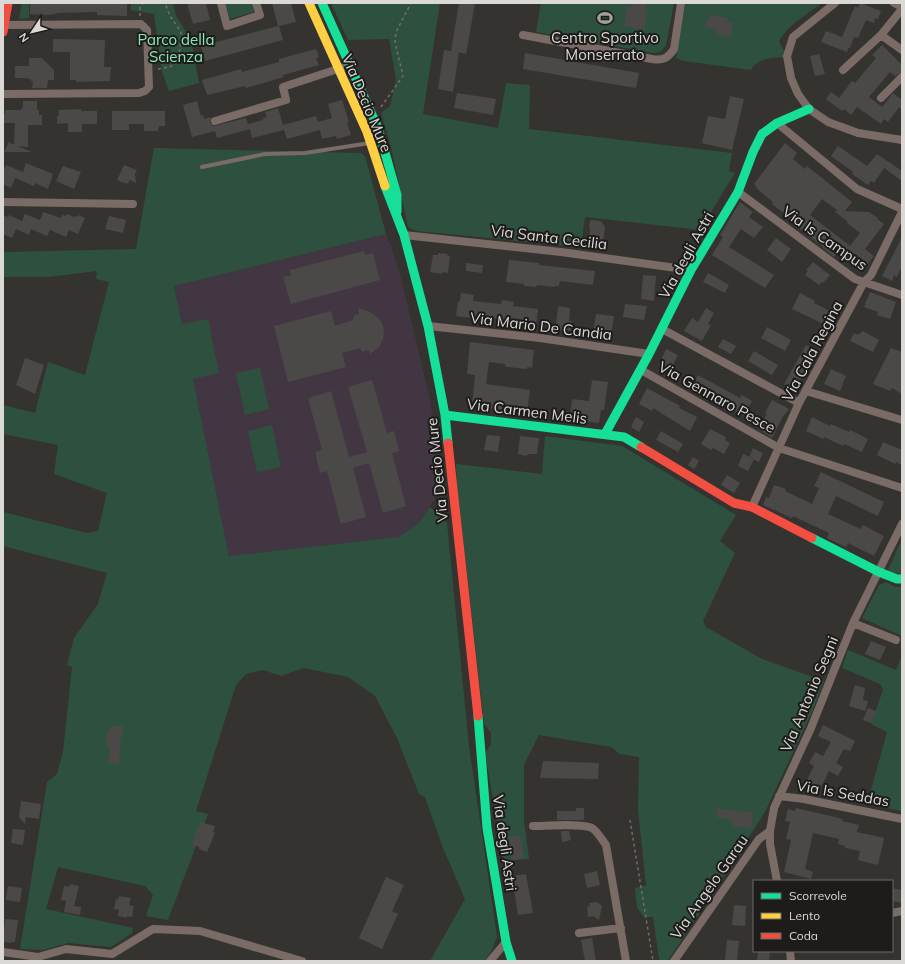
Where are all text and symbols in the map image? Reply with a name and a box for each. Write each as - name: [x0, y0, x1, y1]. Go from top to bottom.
- sports icon: Centro Sportivo Monserrato: [596, 9, 614, 27]
- north arrow: [12, 12, 52, 52]
- place label: Centro Sportivo Monserrato: [551, 28, 659, 64]
- text: N: [16, 30, 32, 45]
- park label: Parco della Scienza: [138, 30, 214, 66]
- street label: Via Decio Mure: [338, 51, 396, 155]
- street label: Via Is Campus: [779, 202, 871, 274]
- street label: Via degli Astri: [654, 208, 718, 302]
- street label: Via Santa Cecilia: [490, 220, 608, 254]
- street label: Via Cala Regina: [778, 297, 846, 405]
- street label: Via Mario De Candia: [469, 308, 613, 344]
- street label: Via Gennaro Pesce: [655, 357, 779, 437]
- street label: Via Carmen Melis: [466, 394, 588, 428]
- street label: Via Decio Mure: [422, 417, 452, 523]
- street label: Via Antonio Segni: [776, 633, 842, 755]
- street label: Via Is Seddas: [795, 775, 891, 811]
- street label: Via degli Astri: [489, 794, 521, 892]
- street label: Via Angelo Garau: [666, 831, 752, 943]
- legend: [753, 880, 893, 952]
- text: Scorrevole: [789, 888, 847, 903]
- text: Lento: [789, 908, 820, 923]
- text: Coda: [789, 928, 818, 943]

